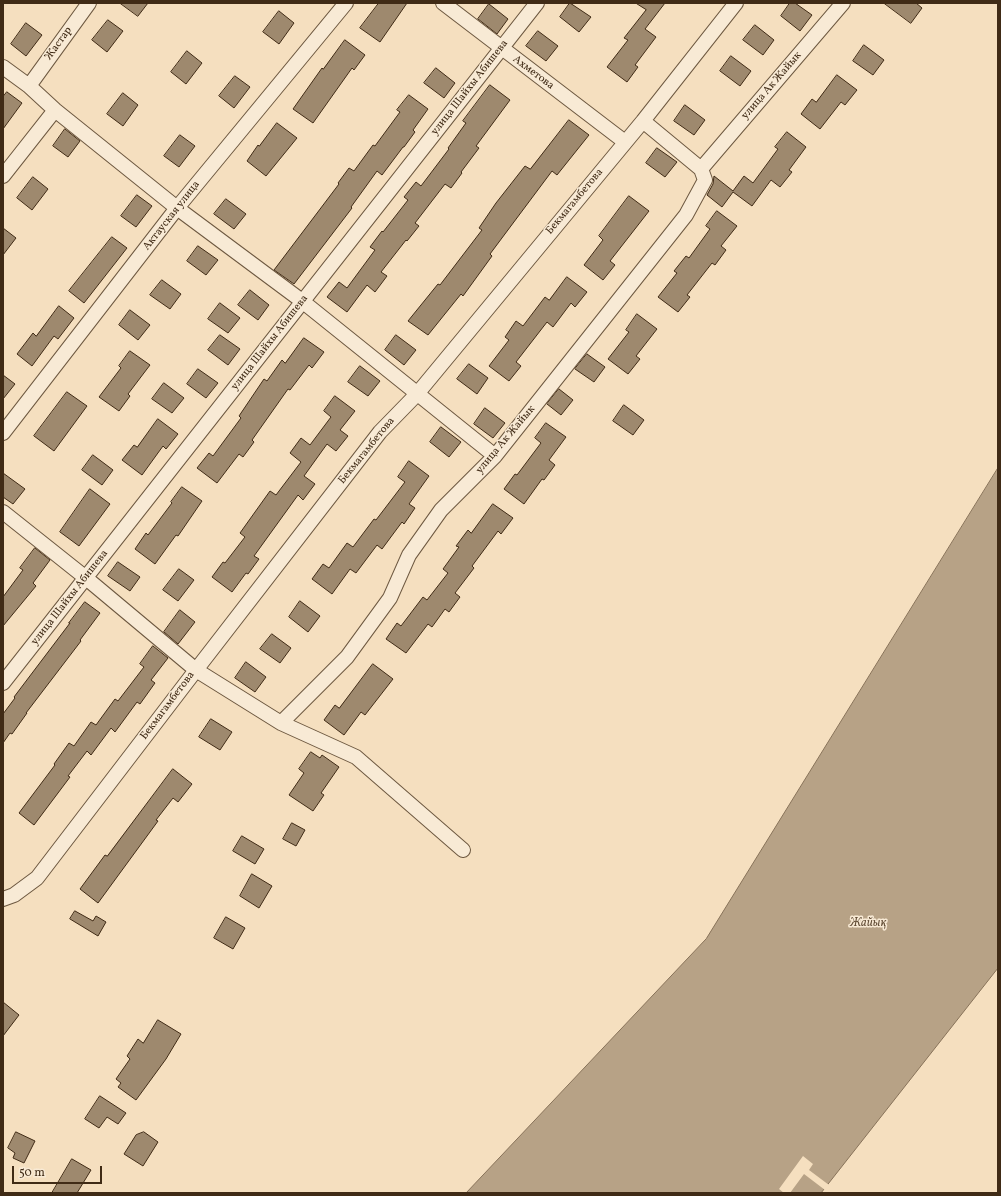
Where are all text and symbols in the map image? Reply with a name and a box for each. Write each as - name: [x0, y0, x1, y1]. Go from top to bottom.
- street label: Жастар: [42, 25, 76, 63]
- street label: улица Шайхы Абишева: [429, 38, 511, 138]
- street label: улица Ак Жайык: [739, 50, 805, 122]
- street label: Ахметова: [510, 53, 556, 93]
- street label: Бекмагамбетова: [544, 166, 606, 238]
- street label: Актауская улица: [141, 179, 203, 253]
- street label: улица Шайхы Абишева: [229, 293, 311, 393]
- street label: улица Ак Жайык: [474, 403, 538, 477]
- street label: Бекмагамбетова: [336, 415, 398, 487]
- street label: улица Шайхы Абишева: [29, 548, 111, 648]
- street label: Бекмагамбетова: [138, 669, 198, 743]
- water label: Жайық: [850, 917, 886, 931]
- scale bar: [14, 1158, 104, 1184]
- text: 50 m: [19, 1165, 45, 1181]

